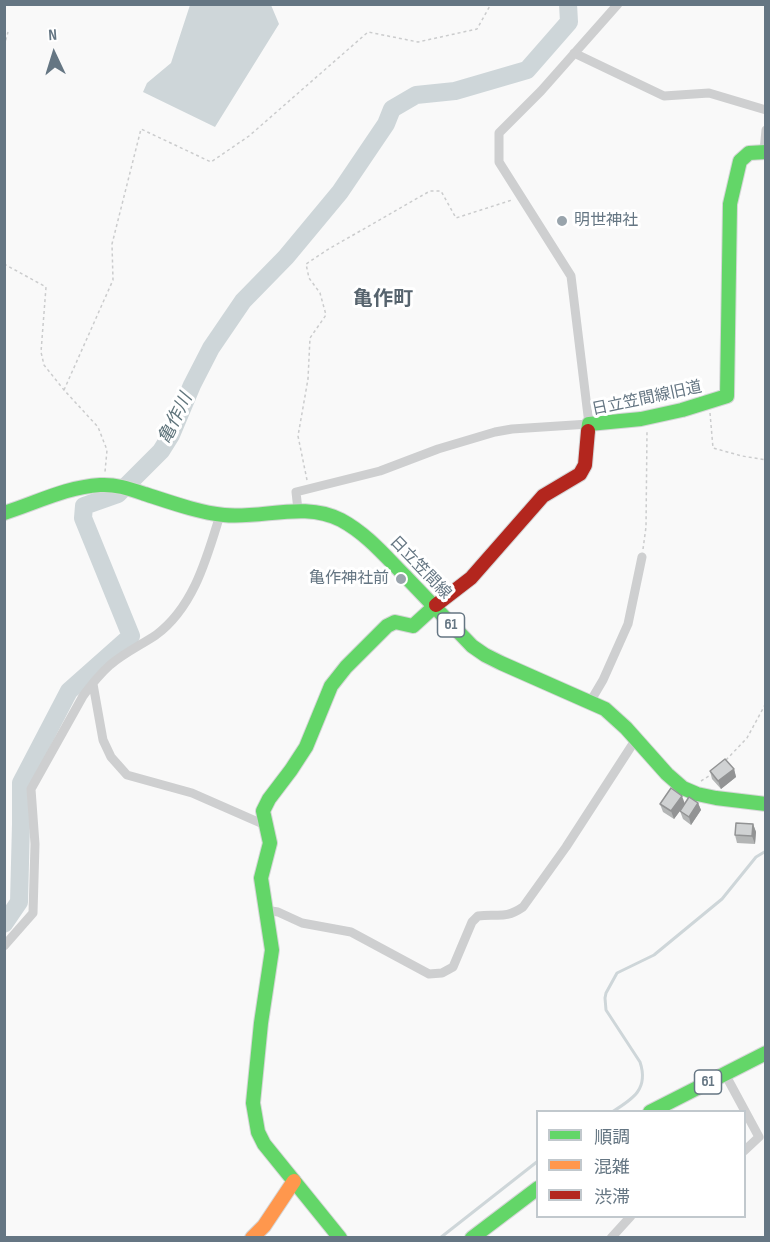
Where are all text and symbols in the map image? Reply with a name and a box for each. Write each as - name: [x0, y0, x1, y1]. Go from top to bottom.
- north arrow: [24, 24, 84, 84]
- text: N: [48, 26, 58, 45]
- place label: 明世神社: [574, 211, 638, 231]
- marker: 明世神社: [555, 214, 569, 228]
- district label: 亀作町: [353, 288, 413, 312]
- street label: 日立笠間線旧道: [590, 378, 704, 420]
- water label: 亀作川: [154, 390, 198, 448]
- street label: 日立笠間線: [385, 533, 455, 603]
- place label: 亀作神社前: [309, 569, 389, 589]
- marker: 亀作神社前: [394, 572, 408, 586]
- road number: 61: [438, 613, 464, 637]
- road number: 61: [694, 1070, 722, 1094]
- legend: [536, 1110, 746, 1218]
- text: 順調: [594, 1127, 630, 1148]
- text: 混雑: [594, 1157, 630, 1178]
- text: 渋滞: [594, 1187, 630, 1208]

